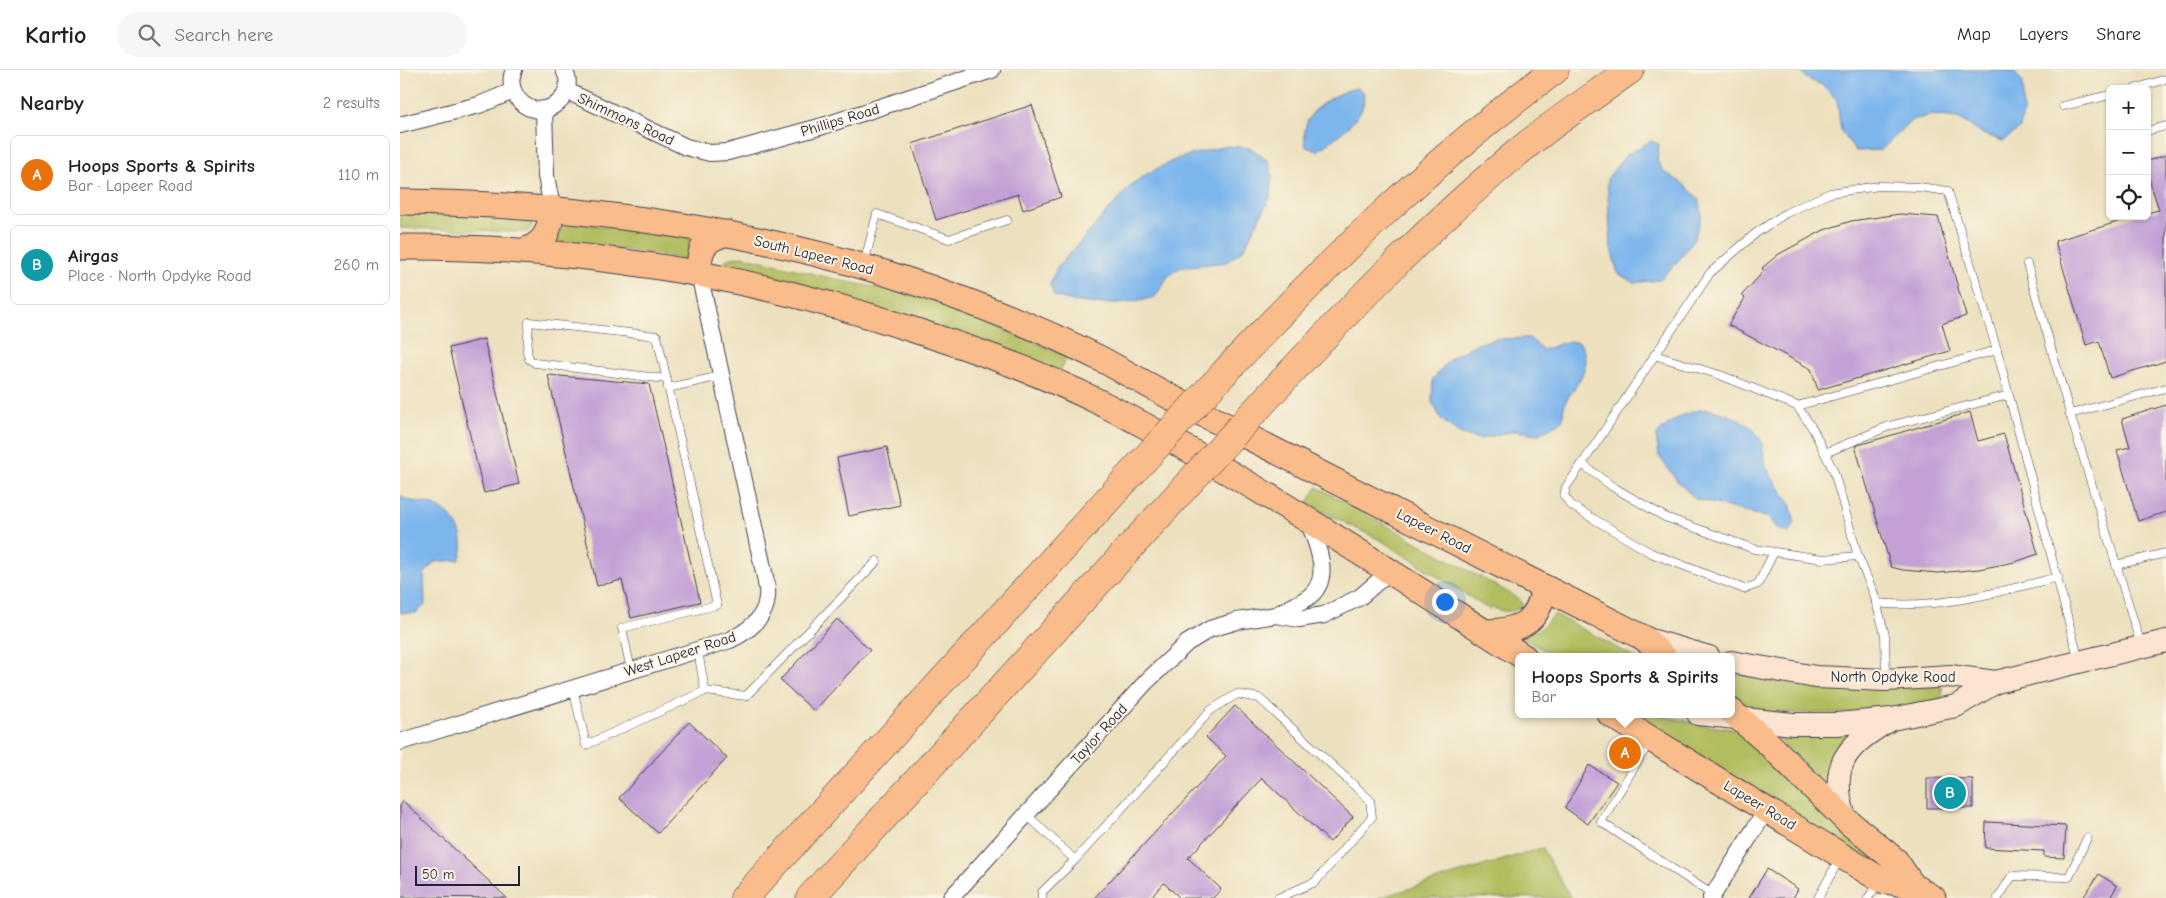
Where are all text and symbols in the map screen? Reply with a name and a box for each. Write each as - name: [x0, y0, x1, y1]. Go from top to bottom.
- search box: [117, 12, 467, 57]
- text: Kartio: [25, 21, 87, 49]
- icon: search: [135, 21, 163, 49]
- text: Search here: [175, 24, 273, 46]
- text: Map: [1957, 24, 1991, 45]
- text: Layers: [2019, 24, 2068, 45]
- text: Share: [2096, 24, 2141, 45]
- map controls: [2106, 85, 2151, 220]
- button: +: [2106, 85, 2151, 130]
- street label: Shimmons Road: [575, 89, 677, 149]
- text: Nearby: [20, 91, 84, 115]
- text: 2 results: [323, 94, 380, 112]
- street label: Phillips Road: [798, 100, 882, 140]
- button: −: [2106, 130, 2151, 175]
- text: Hoops Sports & Spirits: [68, 155, 255, 177]
- text: A: [33, 166, 41, 184]
- text: 110 m: [338, 166, 379, 184]
- button: locate: [2106, 175, 2151, 220]
- text: Bar · Lapeer Road: [68, 177, 193, 195]
- street label: South Lapeer Road: [752, 231, 876, 279]
- text: Airgas: [68, 245, 118, 267]
- text: B: [32, 256, 42, 274]
- text: 260 m: [334, 256, 379, 274]
- text: Place · North Opdyke Road: [68, 267, 252, 285]
- street label: Lapeer Road: [1394, 505, 1474, 557]
- your location: [1432, 589, 1458, 615]
- street label: West Lapeer Road: [622, 627, 738, 681]
- popup: [1515, 653, 1735, 718]
- text: Hoops Sports & Spirits: [1532, 666, 1718, 688]
- street label: North Opdyke Road: [1830, 668, 1956, 686]
- text: Bar: [1532, 688, 1556, 706]
- street label: Taylor Road: [1067, 700, 1131, 768]
- pin: A: [1609, 734, 1641, 772]
- pin: B: [1934, 774, 1966, 812]
- street label: Lapeer Road: [1721, 776, 1799, 834]
- scale bar: [415, 863, 520, 886]
- text: 50 m: [422, 866, 454, 883]

